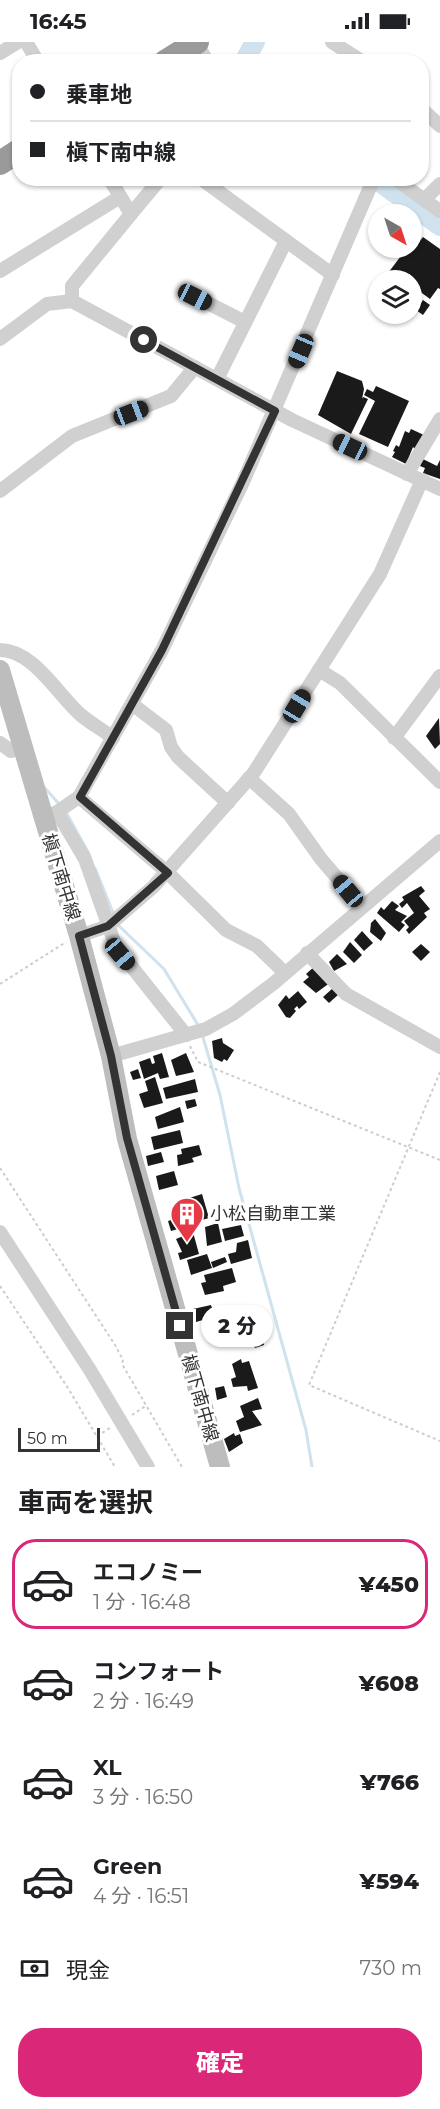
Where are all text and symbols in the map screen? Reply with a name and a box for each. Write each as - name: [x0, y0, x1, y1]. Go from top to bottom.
- text: 16:45: [30, 8, 87, 35]
- text: 乗車地: [66, 81, 132, 108]
- text: 槇下南中線: [66, 139, 176, 166]
- north arrow: [368, 204, 422, 258]
- map controls: [368, 204, 422, 324]
- button: layers: [368, 270, 422, 324]
- car: [175, 281, 215, 313]
- route start: [130, 326, 157, 353]
- car: [286, 331, 316, 371]
- car: [111, 398, 151, 428]
- car: [330, 431, 370, 463]
- car: [280, 686, 314, 726]
- street label: 槇下南中線: [37, 831, 85, 923]
- car: [330, 871, 366, 911]
- car: [102, 934, 138, 974]
- building icon: 小松自動車工業: [169, 1196, 205, 1243]
- place label: 小松自動車工業: [210, 1203, 336, 1225]
- callout: 2 分: [201, 1305, 273, 1347]
- route end: [166, 1312, 193, 1339]
- text: 2 分: [218, 1314, 256, 1338]
- street label: 槇下南中線: [177, 1352, 223, 1444]
- scale bar: [18, 1425, 100, 1452]
- text: 50 m: [27, 1429, 68, 1448]
- text: 車両を選択: [18, 1486, 153, 1519]
- icon: car: [21, 1557, 75, 1611]
- text: エコノミー: [93, 1559, 203, 1586]
- text: ¥450: [359, 1571, 419, 1598]
- text: 1 分 · 16:48: [93, 1590, 191, 1614]
- icon: car: [21, 1656, 75, 1710]
- text: コンフォート: [93, 1658, 224, 1685]
- text: ¥608: [359, 1670, 419, 1697]
- text: 2 分 · 16:49: [93, 1689, 194, 1713]
- text: XL: [93, 1754, 122, 1781]
- icon: car: [21, 1755, 75, 1809]
- text: ¥766: [360, 1769, 419, 1796]
- text: 3 分 · 16:50: [93, 1785, 193, 1809]
- text: Green: [93, 1853, 162, 1880]
- icon: car: [21, 1854, 75, 1908]
- text: ¥594: [359, 1868, 419, 1895]
- text: 4 分 · 16:51: [93, 1884, 189, 1908]
- icon: cash: [18, 1952, 51, 1985]
- text: 730 m: [359, 1956, 422, 1980]
- text: 現金: [66, 1957, 110, 1984]
- button: 確定: [18, 2028, 422, 2097]

